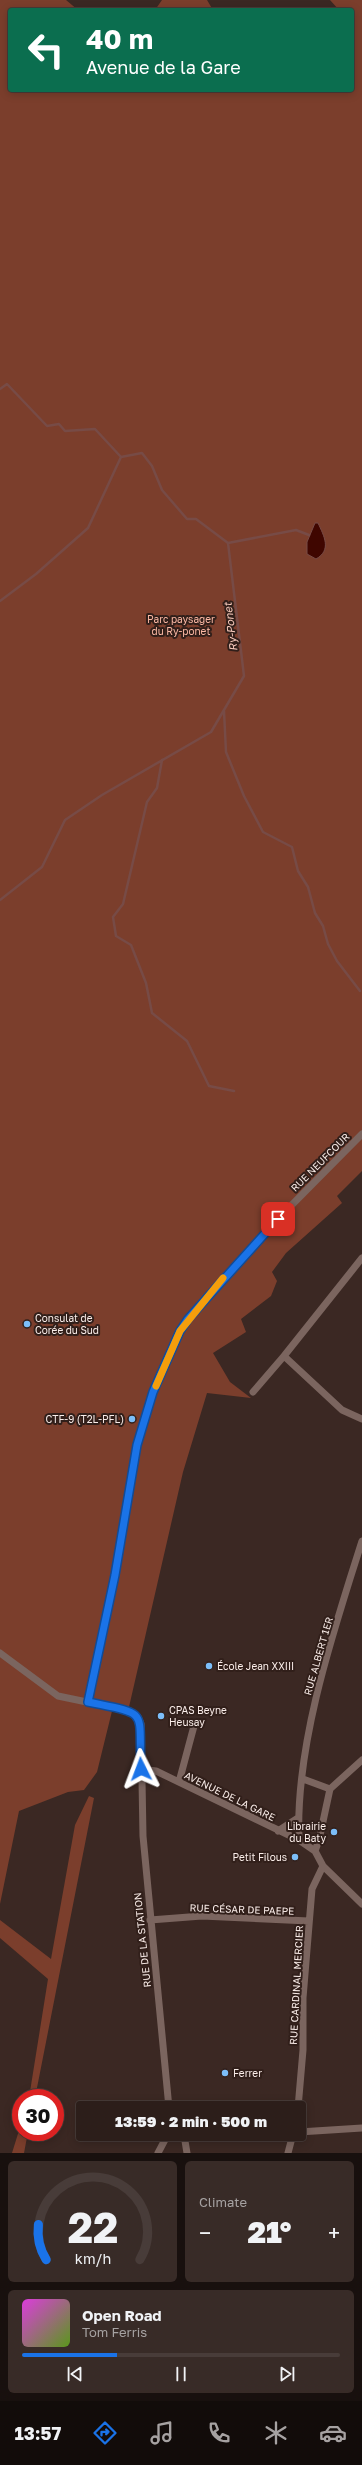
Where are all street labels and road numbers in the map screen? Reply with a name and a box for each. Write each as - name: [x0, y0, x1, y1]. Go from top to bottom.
- street label: RUE NEUFCOUR: [288, 1130, 352, 1194]
- street label: RUE ALBERT 1ER: [301, 1615, 335, 1697]
- street label: AVENUE DE LA GARE: [183, 1769, 277, 1823]
- street label: RUE DE LA STATION: [131, 1892, 153, 1988]
- street label: RUE CÉSAR DE PAEPE: [190, 1901, 294, 1917]
- street label: RUE CARDINAL MERCIER: [287, 1925, 305, 2045]

